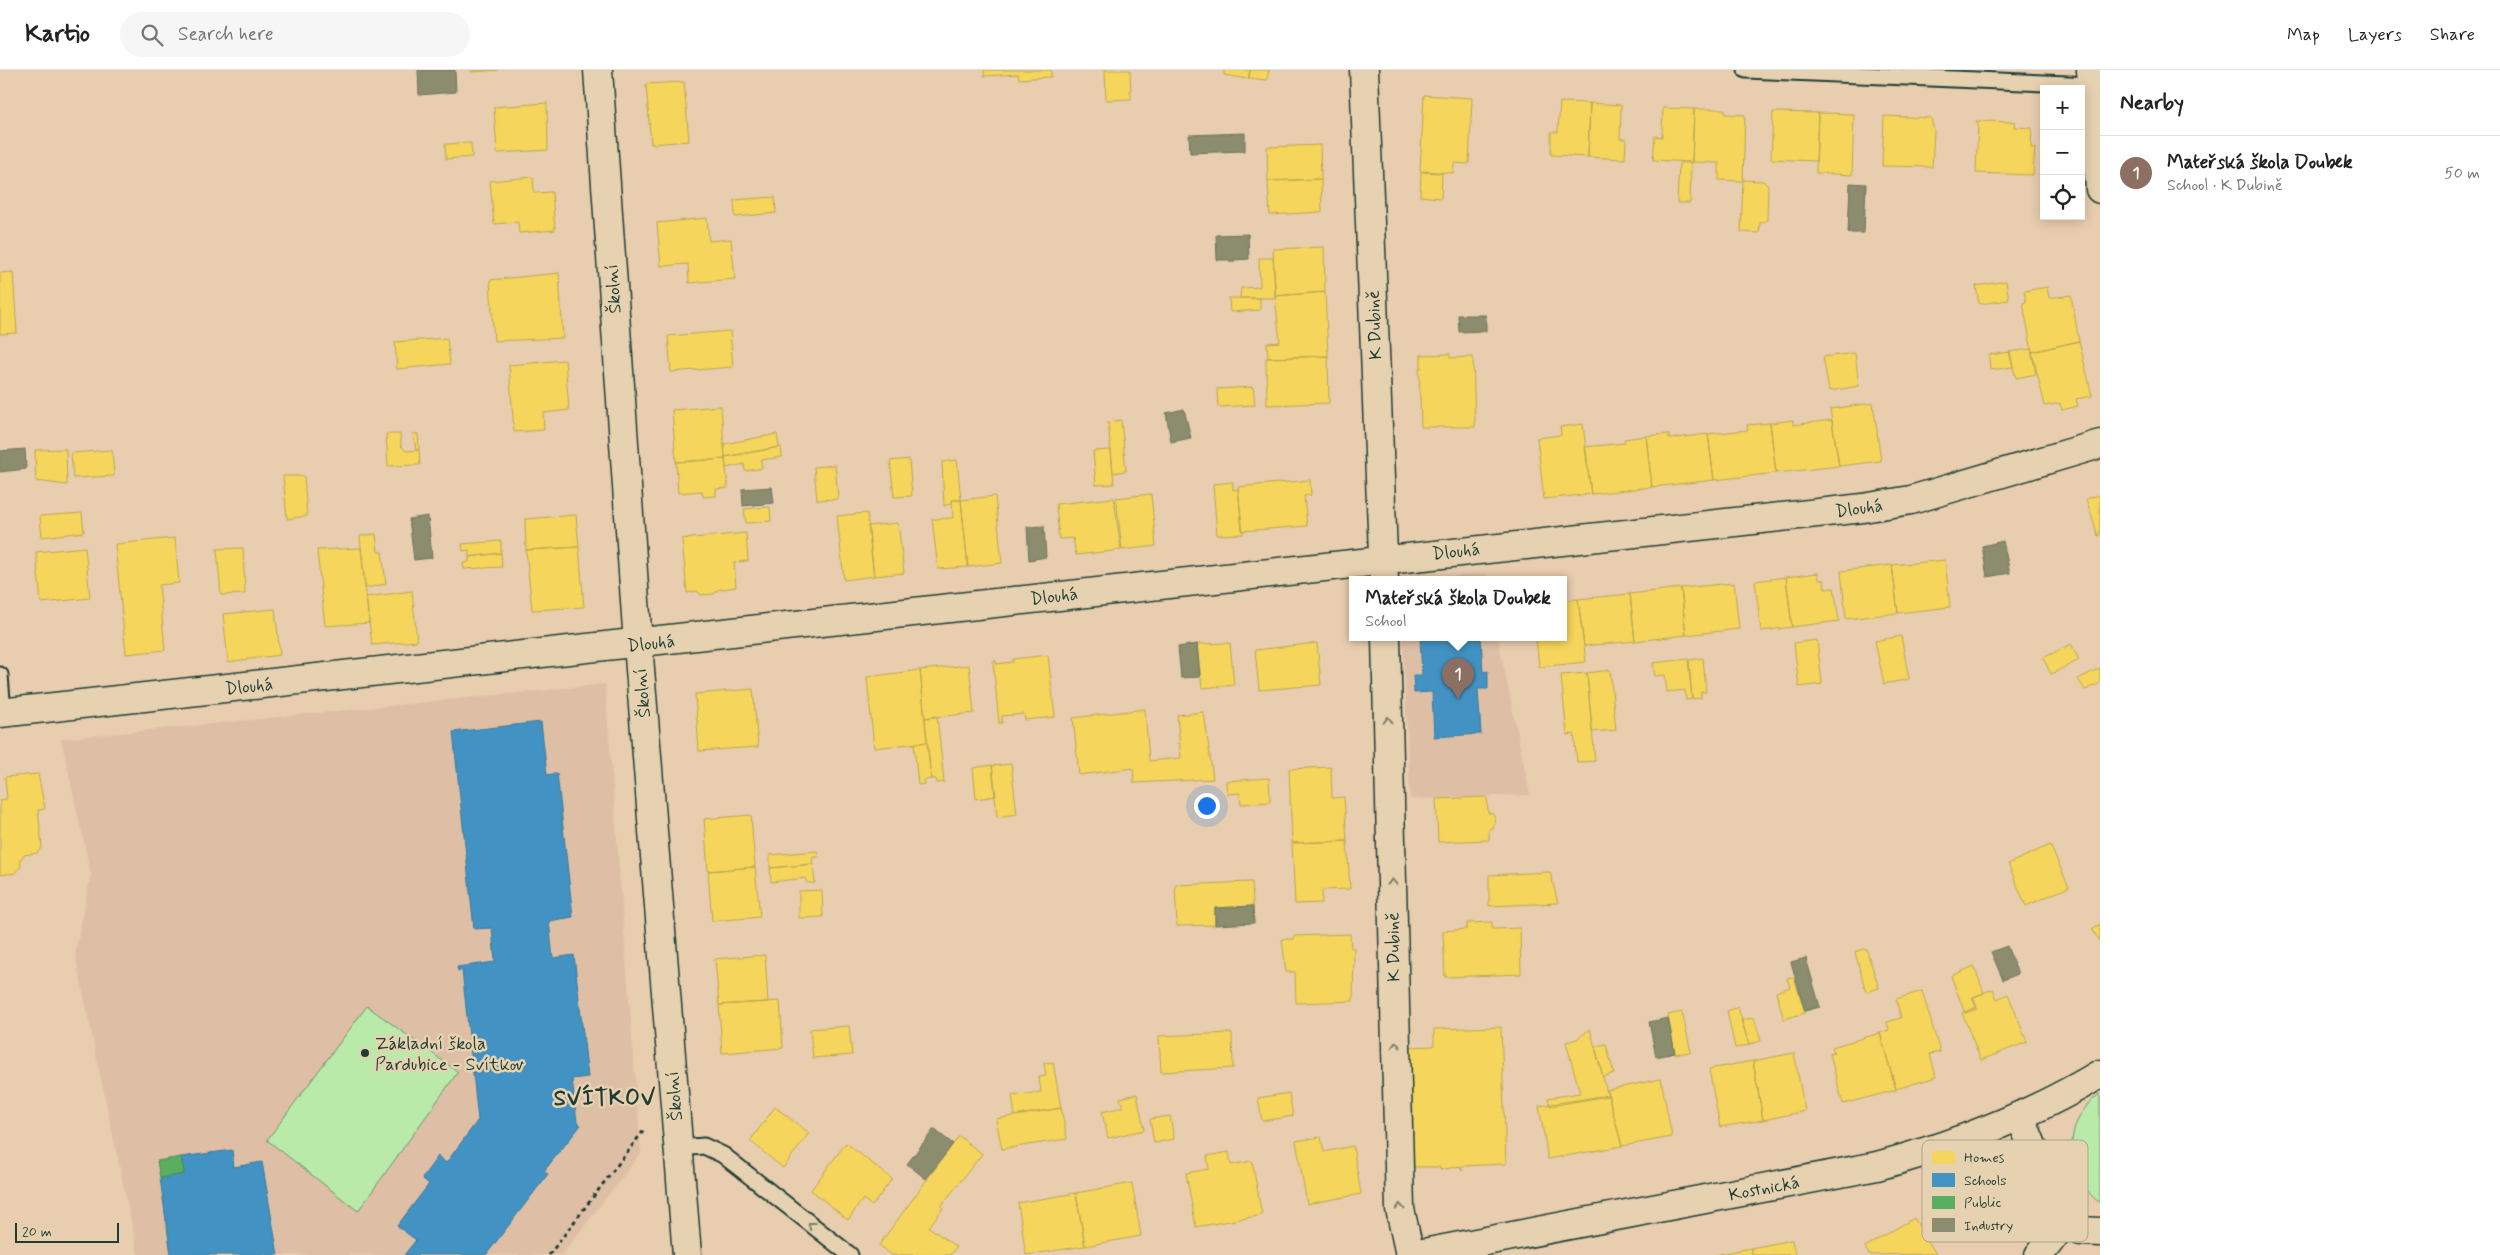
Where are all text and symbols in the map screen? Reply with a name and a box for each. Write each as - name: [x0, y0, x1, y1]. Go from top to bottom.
- search box: [120, 12, 470, 57]
- text: Kartio: [25, 19, 90, 50]
- icon: search: [138, 21, 166, 49]
- text: Search here: [178, 22, 274, 47]
- text: Map: [2287, 23, 2320, 47]
- text: Layers: [2348, 23, 2402, 47]
- text: Share: [2430, 23, 2475, 47]
- map controls: [2040, 85, 2085, 220]
- button: +: [2040, 85, 2085, 130]
- text: Nearby: [2120, 89, 2184, 117]
- button: −: [2040, 130, 2085, 175]
- text: Mateřská škola Doubek: [2167, 150, 2352, 175]
- text: 1: [2132, 163, 2140, 184]
- text: 50 m: [2444, 163, 2480, 184]
- button: locate: [2040, 175, 2085, 220]
- text: School · K Dubině: [2167, 175, 2283, 196]
- street label: Školní: [600, 263, 628, 315]
- street label: K Dubině: [1362, 290, 1388, 360]
- street label: Dlouhá: [1834, 494, 1884, 524]
- street label: Dlouhá: [1431, 538, 1481, 566]
- popup: [1349, 576, 1567, 641]
- street label: Dlouhá: [1029, 582, 1079, 612]
- text: Mateřská škola Doubek: [1365, 586, 1551, 611]
- text: School: [1365, 611, 1407, 632]
- street label: Dlouhá: [626, 630, 676, 658]
- pin: 1: [1442, 658, 1474, 699]
- street label: Školní: [629, 667, 657, 719]
- street label: Dlouhá: [224, 673, 274, 701]
- one-way arrow: [1383, 716, 1393, 724]
- your location: [1194, 793, 1220, 819]
- one-way arrow: [1387, 878, 1397, 886]
- street label: K Dubině: [1381, 912, 1407, 982]
- place label: Základní škola Pardubice - Svítkov: [375, 1032, 524, 1077]
- one-way arrow: [1391, 1041, 1401, 1048]
- marker: Základní škola Pardubice - Svítkov: [359, 1047, 371, 1059]
- street label: Školní: [661, 1070, 689, 1122]
- district label: SVÍTKOV: [554, 1084, 656, 1113]
- legend: [1922, 1140, 2088, 1242]
- text: Homes: [1964, 1149, 2005, 1167]
- street label: Kostnická: [1727, 1170, 1802, 1208]
- text: Schools: [1964, 1172, 2007, 1190]
- text: Public: [1964, 1194, 2001, 1212]
- one-way arrow: [1395, 1203, 1406, 1211]
- text: Industry: [1964, 1217, 2013, 1235]
- scale bar: [15, 1220, 119, 1243]
- one-way arrow: [808, 1221, 817, 1230]
- text: 20 m: [22, 1223, 52, 1241]

